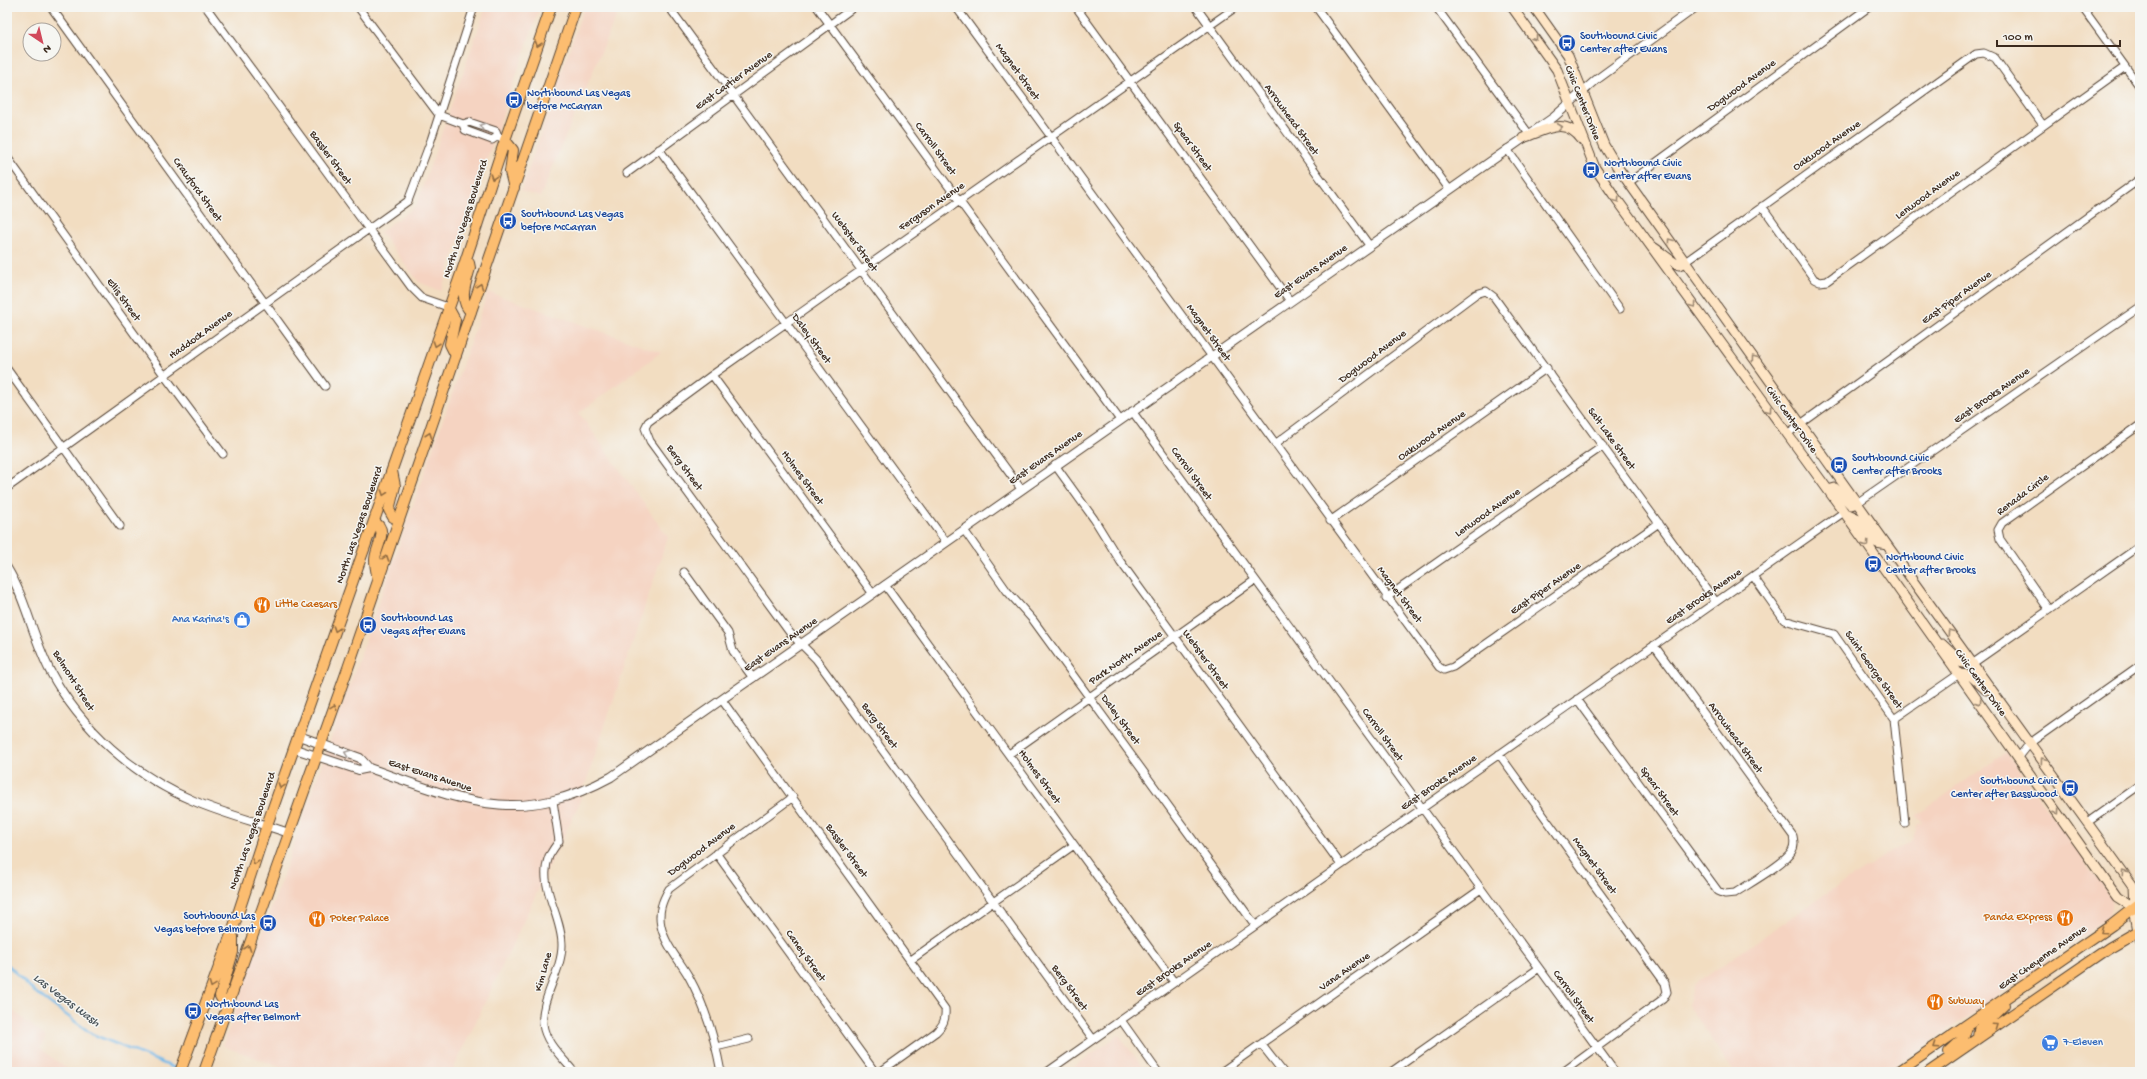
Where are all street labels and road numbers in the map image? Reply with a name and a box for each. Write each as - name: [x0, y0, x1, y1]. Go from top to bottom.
- street label: Magnet Street: [992, 41, 1043, 104]
- street label: East Cartier Avenue: [693, 49, 775, 113]
- street label: Dogwood Avenue: [1705, 57, 1779, 115]
- street label: Civic Center Drive: [1562, 64, 1603, 142]
- street label: Arrowhead Street: [1261, 82, 1322, 159]
- street label: Oakwood Avenue: [1791, 118, 1863, 174]
- street label: Carroll Street: [912, 120, 959, 179]
- street label: Spear Street: [1170, 120, 1215, 175]
- street label: Bassler Street: [306, 128, 354, 189]
- street label: Crawford Street: [170, 155, 226, 225]
- street label: North Las Vegas Boulevard: [441, 157, 491, 279]
- street label: Lenwood Avenue: [1893, 167, 1963, 222]
- street label: Ferguson Avenue: [896, 180, 967, 235]
- street label: Webster Street: [828, 210, 881, 275]
- street label: East Evans Avenue: [1272, 242, 1350, 302]
- street label: East Piper Avenue: [1920, 268, 1994, 327]
- street label: Ellis Street: [103, 276, 143, 325]
- street label: Magnet Street: [1183, 302, 1234, 365]
- street label: Haddock Avenue: [167, 308, 235, 362]
- street label: Daley Street: [788, 311, 834, 368]
- street label: Dogwood Avenue: [1336, 328, 1409, 387]
- street label: East Brooks Avenue: [1952, 365, 2032, 427]
- street label: Civic Center Drive: [1763, 384, 1819, 456]
- street label: Salt Lake Street: [1585, 406, 1638, 473]
- street label: Oakwood Avenue: [1396, 408, 1468, 464]
- street label: East Evans Avenue: [1007, 428, 1085, 488]
- street label: Berg Street: [663, 442, 705, 494]
- street label: Carroll Street: [1168, 445, 1215, 504]
- street label: Holmes Street: [778, 449, 827, 509]
- street label: North Las Vegas Boulevard: [334, 463, 386, 585]
- street label: Renada Circle: [1995, 471, 2052, 518]
- street label: Lenwood Avenue: [1453, 486, 1523, 540]
- street label: East Piper Avenue: [1508, 560, 1584, 618]
- street label: Magnet Street: [1374, 565, 1425, 627]
- street label: East Brooks Avenue: [1664, 566, 1744, 628]
- street label: East Evans Avenue: [742, 615, 820, 675]
- street label: Park North Avenue: [1086, 628, 1165, 688]
- street label: Webster Street: [1179, 628, 1232, 693]
- street label: Saint George Street: [1842, 629, 1905, 712]
- street label: Civic Center Drive: [1952, 647, 2008, 719]
- street label: Belmont Street: [49, 648, 97, 715]
- street label: Daley Street: [1097, 692, 1143, 749]
- street label: Berg Street: [858, 700, 900, 752]
- street label: Arrowhead Street: [1705, 700, 1766, 777]
- street label: Carroll Street: [1359, 706, 1406, 765]
- street label: Holmes Street: [1015, 748, 1064, 808]
- street label: East Brooks Avenue: [1399, 752, 1479, 814]
- street label: East Evans Avenue: [387, 757, 473, 795]
- street label: Spear Street: [1637, 765, 1682, 820]
- street label: North Las Vegas Boulevard: [227, 769, 279, 891]
- street label: Dogwood Avenue: [665, 821, 738, 880]
- street label: Bassler Street: [822, 821, 870, 882]
- street label: Magnet Street: [1569, 835, 1620, 898]
- street label: East Cheyenne Avenue: [1997, 923, 2090, 993]
- street label: Caney Street: [782, 928, 828, 985]
- street label: East Brooks Avenue: [1134, 938, 1214, 1000]
- street label: Vana Avenue: [1316, 950, 1373, 994]
- street label: Kim Lane: [533, 951, 555, 993]
- street label: Berg Street: [1048, 962, 1090, 1014]
- street label: Carroll Street: [1550, 968, 1597, 1027]

